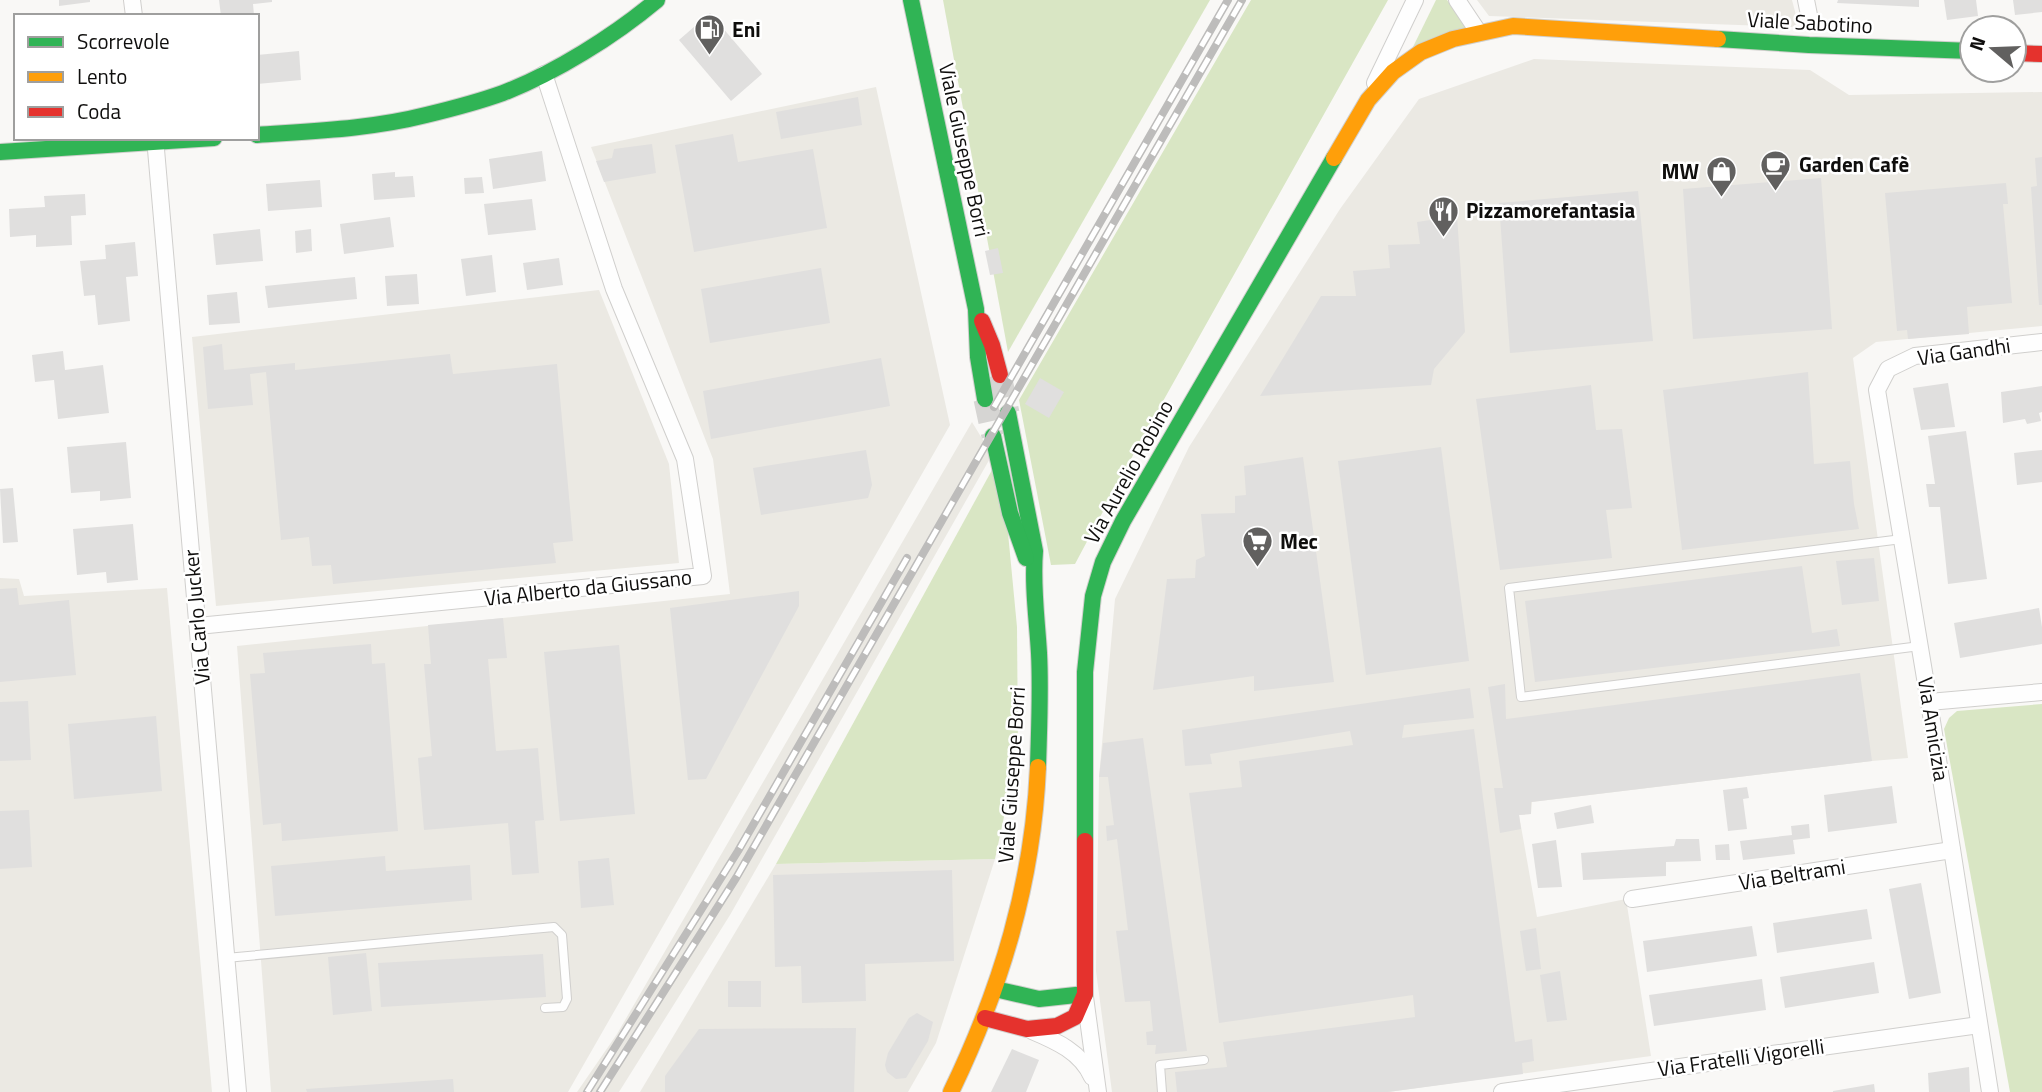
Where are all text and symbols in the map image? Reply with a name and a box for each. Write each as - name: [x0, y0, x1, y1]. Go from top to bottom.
- street label: Viale Sabotino: [1746, 3, 1874, 41]
- fuel station icon: Eni: [692, 13, 726, 57]
- place label: Eni: [732, 13, 761, 45]
- legend: [14, 14, 259, 140]
- north arrow: [1958, 14, 2028, 84]
- text: Scorrevole: [77, 25, 170, 57]
- text: N: [1961, 32, 1992, 54]
- text: Lento: [77, 60, 127, 92]
- street label: Viale Giuseppe Borri: [931, 60, 999, 240]
- text: Coda: [77, 95, 121, 127]
- cafe icon: Garden Cafè: [1759, 148, 1793, 192]
- place label: Garden Cafè: [1799, 148, 1909, 180]
- place label: MW: [1661, 155, 1699, 187]
- shop icon: MW: [1705, 155, 1739, 199]
- restaurant icon: Pizzamorefantasia: [1426, 194, 1460, 238]
- place label: Pizzamorefantasia: [1466, 194, 1635, 226]
- street label: Via Gandhi: [1915, 329, 2012, 373]
- street label: Via Aurelio Robino: [1075, 394, 1181, 549]
- supermarket icon: Mec: [1240, 525, 1274, 569]
- place label: Mec: [1280, 525, 1318, 557]
- street label: Via Carlo Jucker: [174, 548, 218, 686]
- street label: Via Alberto da Giussano: [482, 560, 693, 614]
- street label: Via Amicizia: [1910, 674, 1958, 784]
- street label: Viale Giuseppe Borri: [989, 686, 1033, 864]
- street label: Via Beltrami: [1736, 850, 1848, 898]
- street label: Via Fratelli Vigorelli: [1655, 1029, 1826, 1085]

